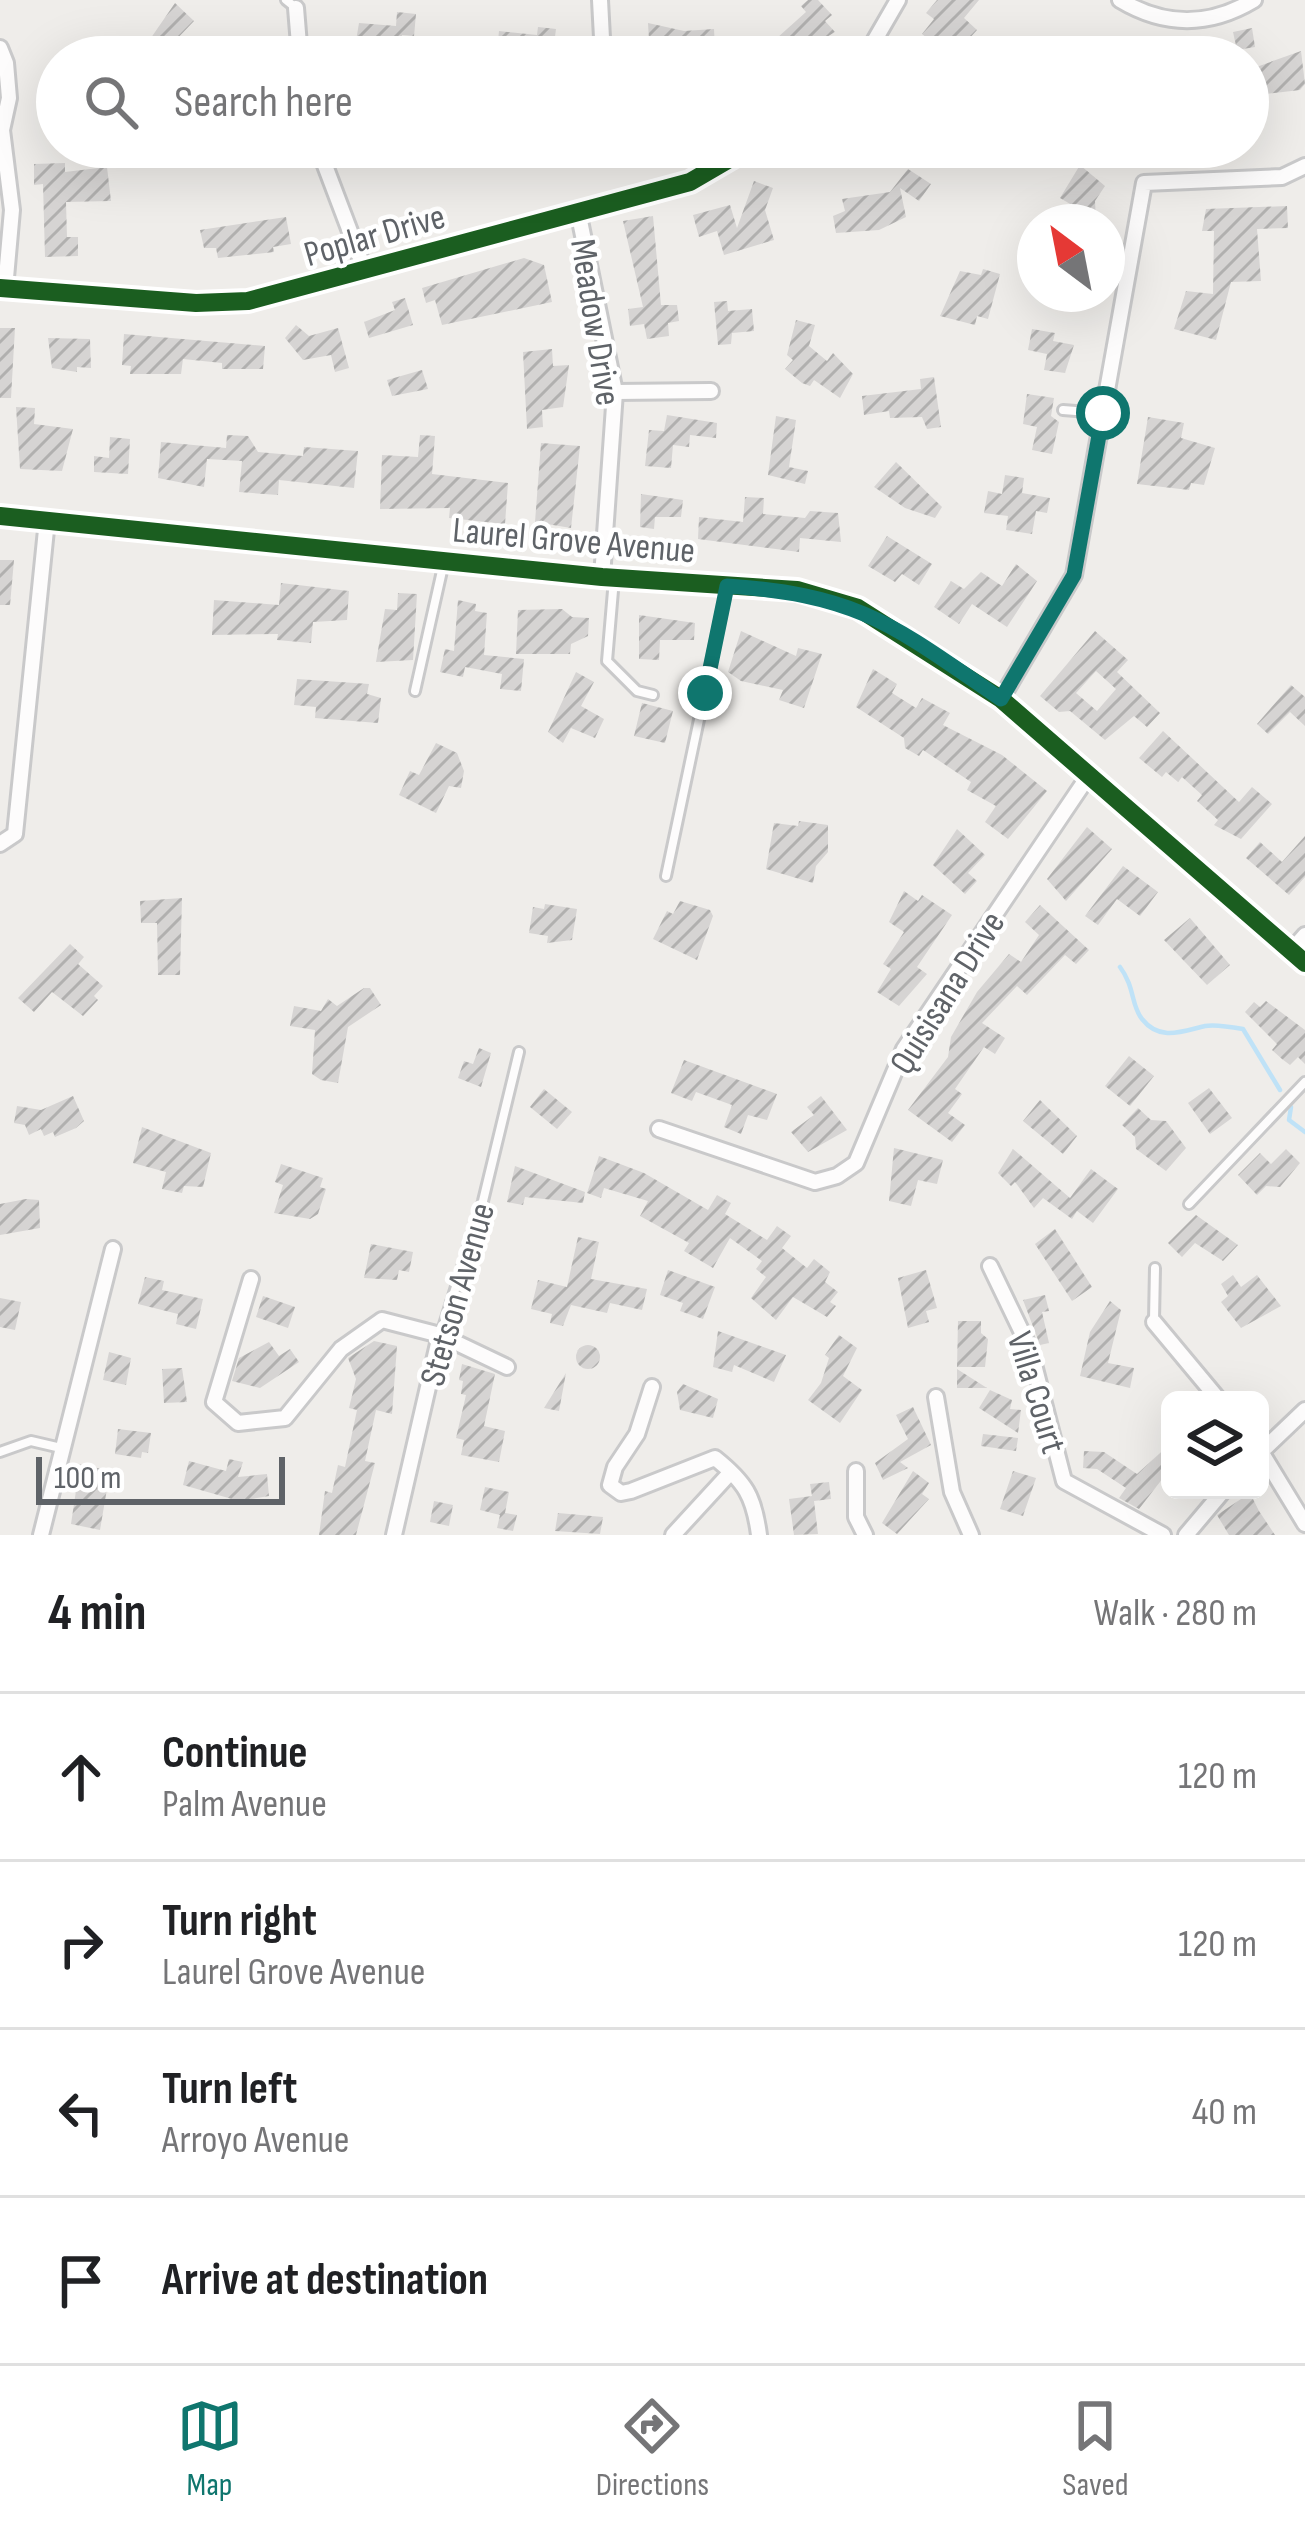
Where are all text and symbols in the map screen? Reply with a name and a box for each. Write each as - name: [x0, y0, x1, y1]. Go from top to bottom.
- search box: [36, 36, 1269, 168]
- icon: search: [78, 69, 144, 135]
- text: Search here: [174, 75, 353, 130]
- street label: Poplar Drive: [299, 196, 450, 277]
- north arrow: [1017, 204, 1125, 312]
- street label: Meadow Drive: [560, 236, 629, 409]
- route start: [1076, 386, 1130, 440]
- street label: Laurel Grove Avenue: [451, 509, 697, 574]
- route end: [678, 666, 732, 720]
- street label: Quisisana Drive: [881, 904, 1015, 1083]
- street label: Stetson Avenue: [412, 1198, 505, 1391]
- street label: Villa Court: [997, 1327, 1074, 1459]
- map controls: [1161, 1391, 1269, 1499]
- button: layers: [1161, 1391, 1269, 1499]
- scale bar: [36, 1451, 285, 1504]
- text: 100 m: [54, 1458, 121, 1498]
- text: 4 min: [48, 1583, 147, 1644]
- text: Walk · 280 m: [1094, 1590, 1257, 1637]
- text: Continue: [162, 1726, 308, 1781]
- icon: ahead: [48, 1744, 114, 1810]
- text: 120 m: [1178, 1753, 1257, 1800]
- text: Palm Avenue: [162, 1781, 327, 1828]
- text: Turn right: [162, 1894, 317, 1949]
- icon: right: [48, 1912, 114, 1978]
- text: 120 m: [1178, 1921, 1257, 1968]
- text: Laurel Grove Avenue: [162, 1949, 425, 1996]
- text: Turn left: [162, 2062, 297, 2117]
- icon: left: [48, 2080, 114, 2146]
- text: 40 m: [1192, 2089, 1257, 2136]
- text: Arroyo Avenue: [162, 2117, 350, 2164]
- icon: arrive: [48, 2248, 114, 2314]
- text: Arrive at destination: [162, 2253, 488, 2308]
- tab: Map: [177, 2393, 243, 2505]
- tab: Directions: [596, 2393, 709, 2505]
- tab: Saved: [1062, 2393, 1128, 2505]

